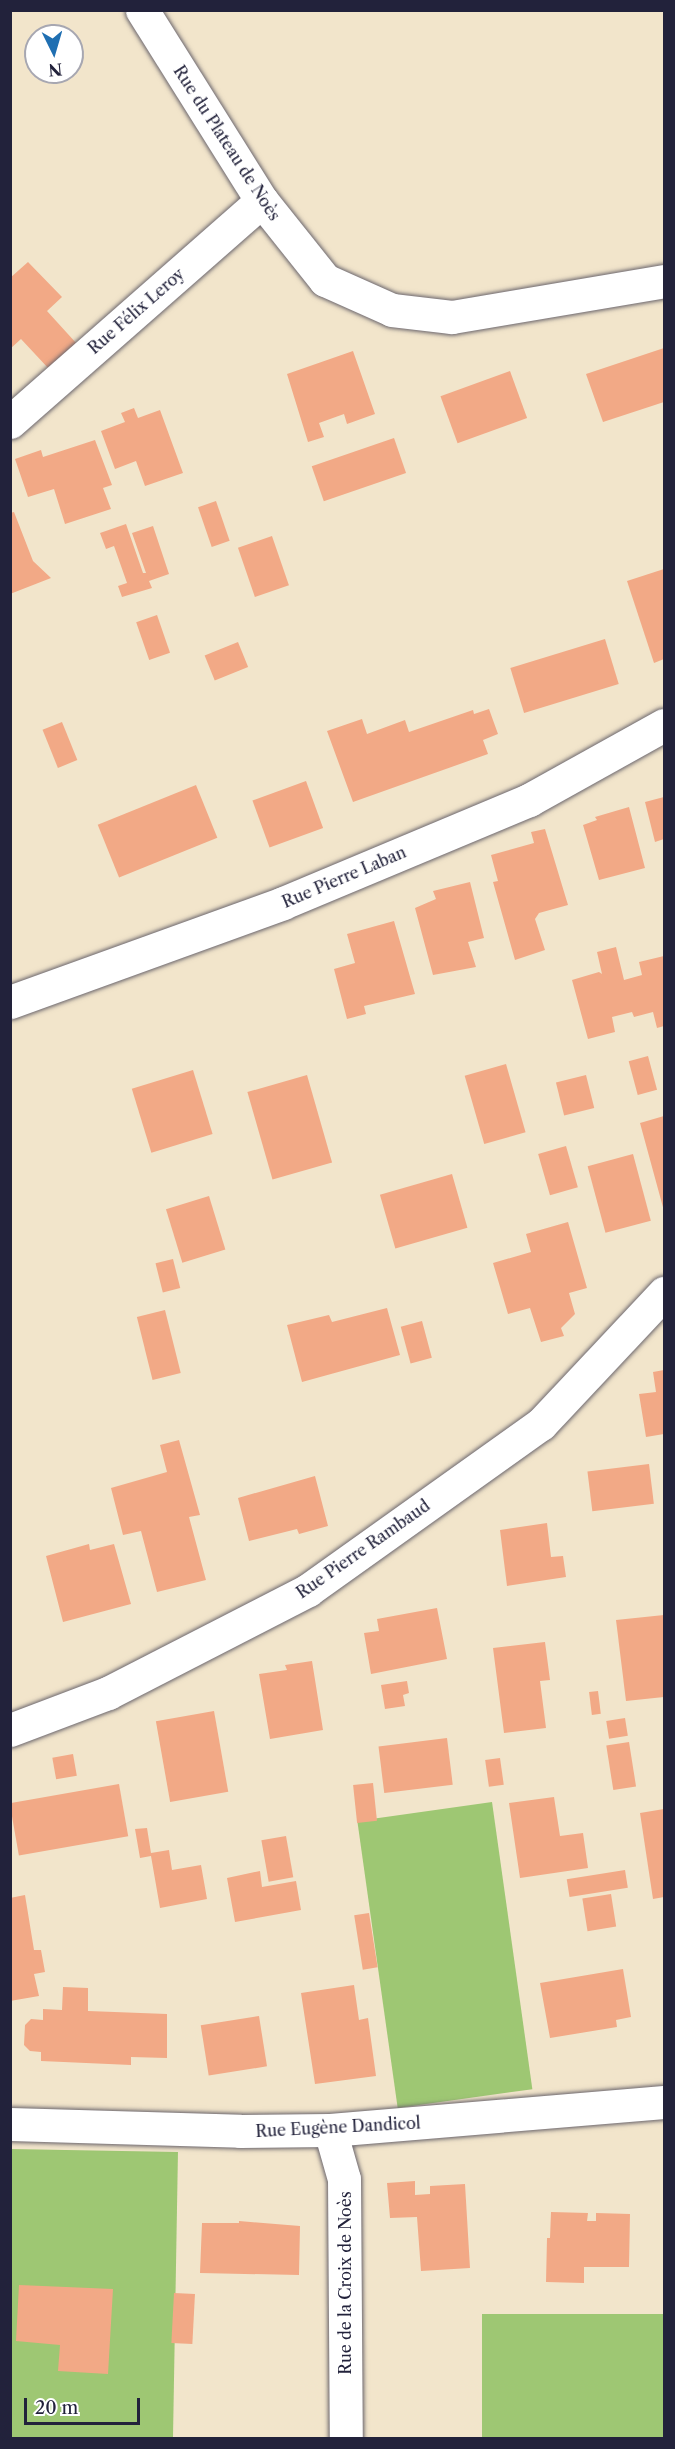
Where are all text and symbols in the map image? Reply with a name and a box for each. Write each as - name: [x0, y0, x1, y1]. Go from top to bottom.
- north arrow: [24, 24, 84, 84]
- text: N: [48, 59, 63, 81]
- street label: Rue du Plateau de Noès: [170, 62, 284, 224]
- street label: Rue Félix Leroy: [84, 264, 188, 358]
- street label: Rue Pierre Laban: [279, 842, 409, 912]
- street label: Rue Pierre Rambaud: [293, 1496, 433, 1602]
- street label: Rue Eugène Dandicol: [255, 2113, 421, 2141]
- street label: Rue de la Croix de Noès: [335, 2191, 355, 2375]
- scale bar: [27, 2386, 142, 2424]
- text: 20 m: [35, 2397, 78, 2419]

